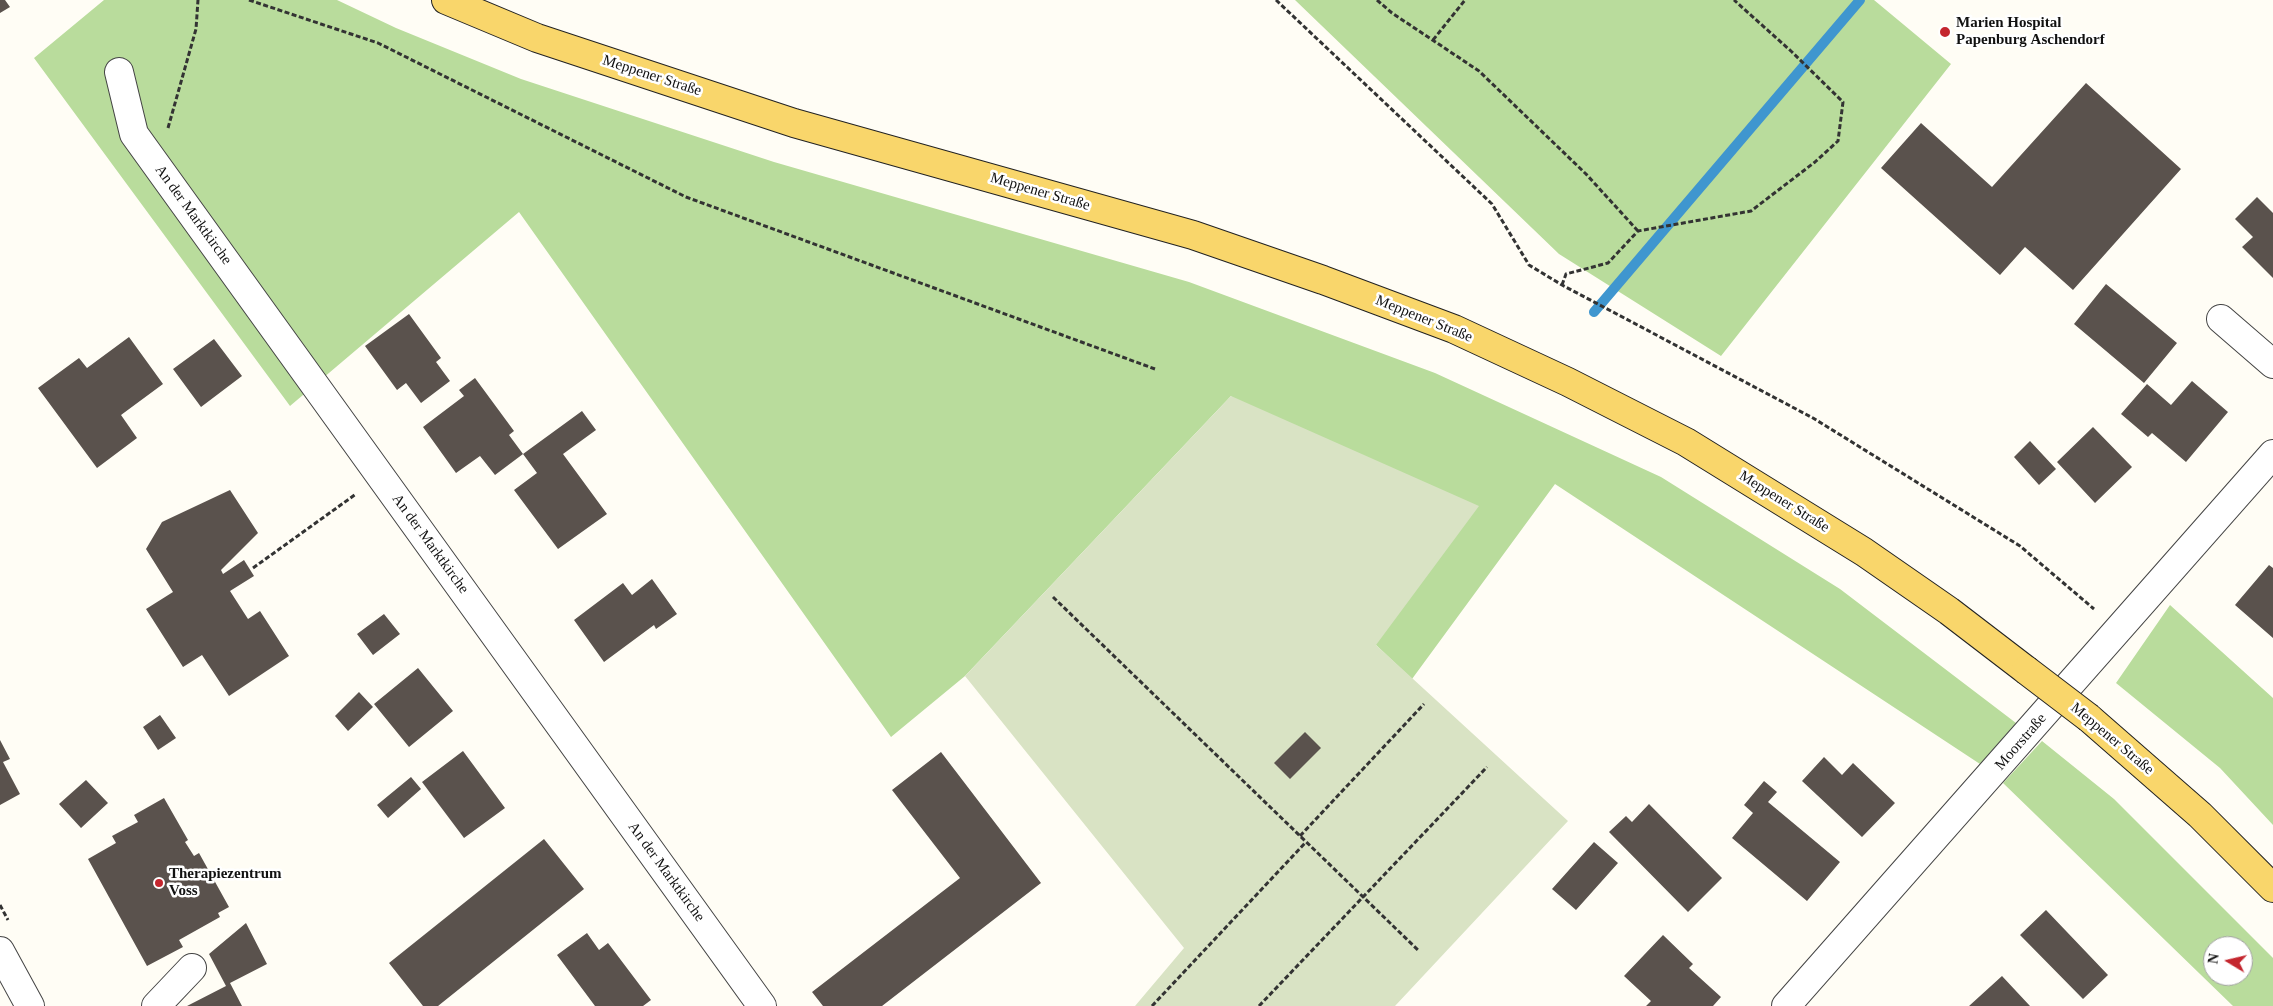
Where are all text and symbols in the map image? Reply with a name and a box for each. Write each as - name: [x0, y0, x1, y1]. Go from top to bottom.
- place label: Marien Hospital Papenburg Aschendorf: [1956, 14, 2105, 49]
- marker: Marien Hospital Papenburg Aschendorf: [1938, 25, 1952, 39]
- street label: Meppener Straße: [600, 52, 704, 100]
- street label: An der Marktkirche: [151, 162, 235, 268]
- street label: Meppener Straße: [988, 169, 1092, 215]
- street label: Meppener Straße: [1373, 291, 1475, 347]
- street label: Meppener Straße: [1736, 467, 1832, 537]
- street label: An der Marktkirche: [388, 491, 472, 597]
- street label: Meppener Straße: [2067, 699, 2157, 779]
- street label: Moorstraße: [1992, 710, 2050, 774]
- street label: An der Marktkirche: [624, 819, 708, 925]
- place label: Therapiezentrum Voss: [169, 865, 281, 900]
- marker: Therapiezentrum Voss: [153, 877, 165, 889]
- north arrow: [2203, 936, 2253, 986]
- text: N: [2205, 953, 2222, 965]

